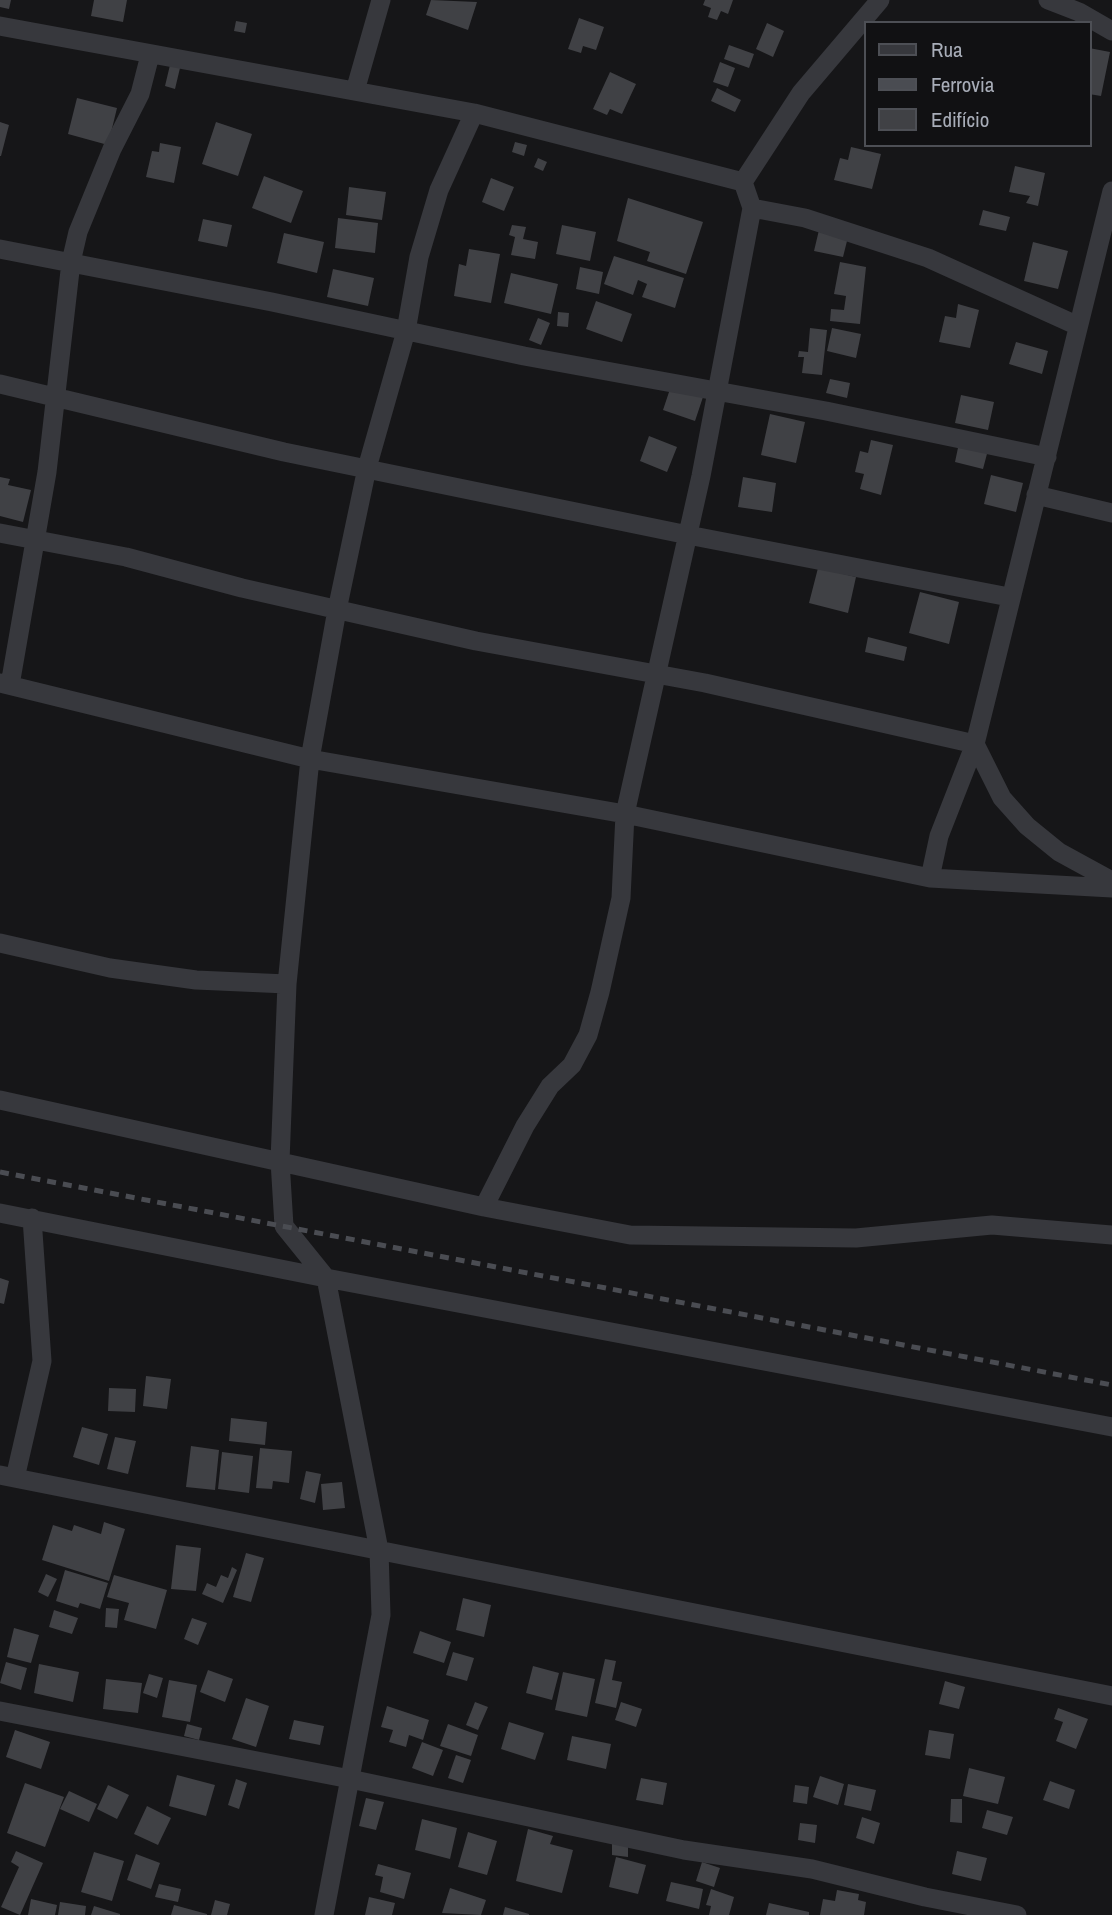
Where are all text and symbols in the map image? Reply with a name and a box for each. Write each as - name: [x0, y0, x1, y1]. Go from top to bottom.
- legend: [864, 21, 1091, 147]
- text: Rua: [931, 35, 963, 64]
- text: Ferrovia: [931, 70, 994, 99]
- text: Edifício: [931, 105, 989, 134]

